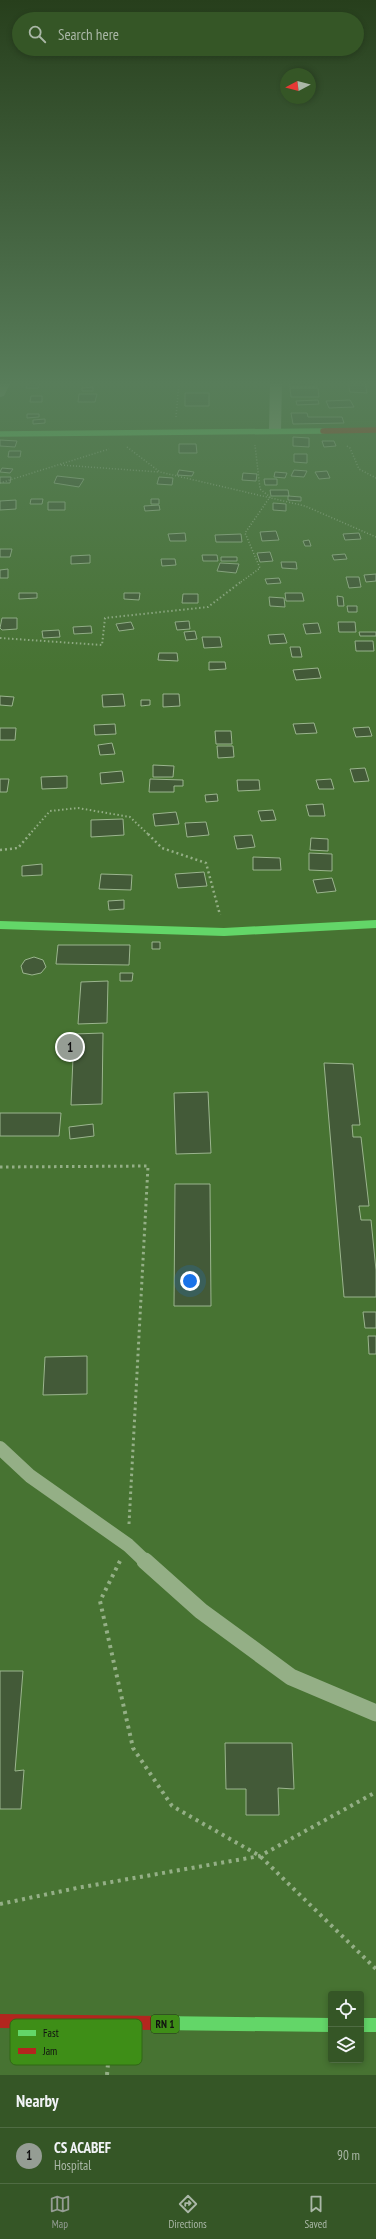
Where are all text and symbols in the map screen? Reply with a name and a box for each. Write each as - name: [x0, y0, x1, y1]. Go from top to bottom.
- search box: [12, 12, 364, 56]
- icon: search: [26, 23, 48, 45]
- text: Search here: [58, 25, 119, 44]
- north arrow: [280, 68, 316, 104]
- pin: 1: [57, 1032, 83, 1062]
- your location: [180, 1271, 200, 1291]
- map controls: [328, 1991, 364, 2063]
- button: locate: [328, 1991, 364, 2027]
- road number: RN 1: [151, 2015, 179, 2033]
- legend: [10, 2019, 142, 2065]
- text: Fast: [43, 2026, 59, 2040]
- button: layers: [328, 2027, 364, 2063]
- text: Jam: [42, 2044, 57, 2058]
- text: Nearby: [16, 2090, 59, 2112]
- text: CS ACABEF: [54, 2138, 111, 2157]
- text: 1: [26, 2147, 32, 2164]
- text: 90 m: [337, 2147, 360, 2164]
- text: Hospital: [54, 2157, 91, 2174]
- tab: Map: [49, 2193, 71, 2231]
- tab: Directions: [169, 2193, 207, 2231]
- tab: Saved: [304, 2193, 327, 2231]

